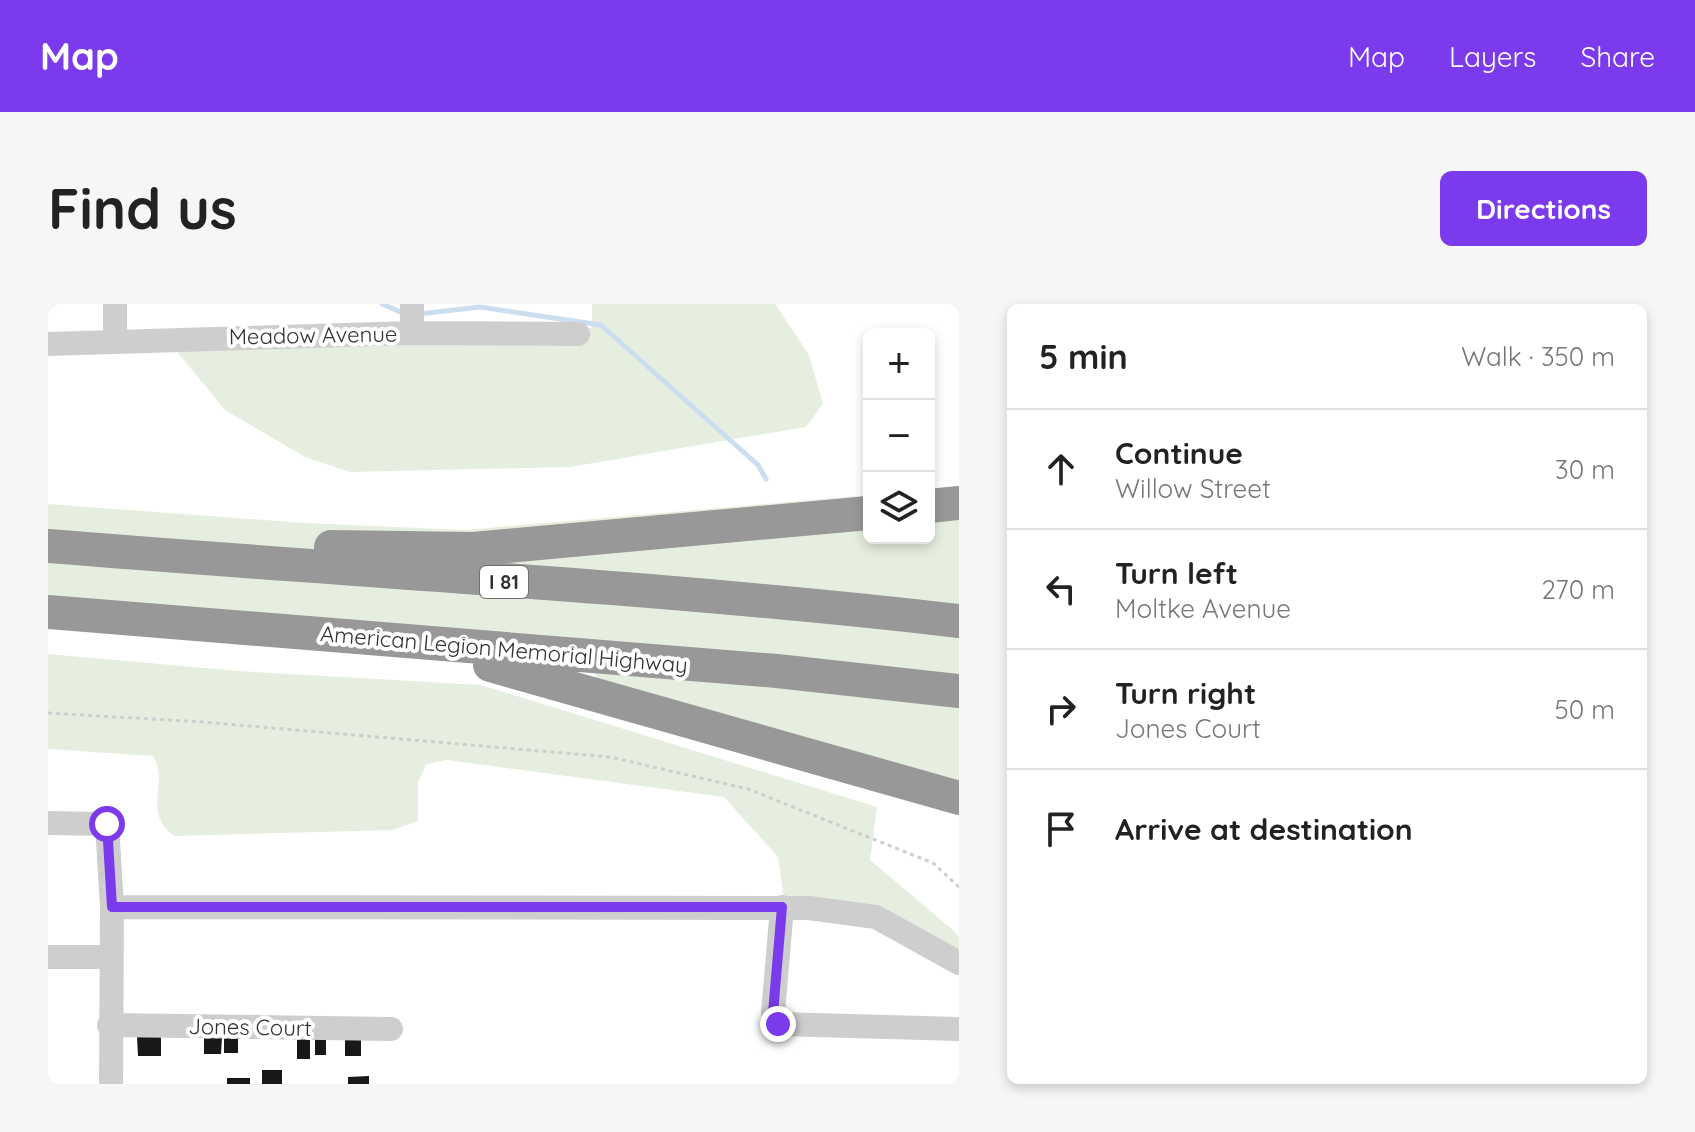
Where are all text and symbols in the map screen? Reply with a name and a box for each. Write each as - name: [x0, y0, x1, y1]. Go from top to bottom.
- text: Map: [40, 32, 119, 80]
- text: Map: [1348, 39, 1405, 74]
- text: Layers: [1449, 39, 1536, 74]
- text: Share: [1580, 39, 1655, 74]
- button: Directions: [1440, 171, 1647, 246]
- text: Find us: [48, 173, 237, 243]
- street label: Meadow Avenue: [229, 320, 397, 350]
- map controls: [863, 328, 935, 544]
- button: +: [863, 328, 935, 400]
- text: 5 min: [1039, 335, 1128, 378]
- text: Walk · 350 m: [1461, 340, 1615, 373]
- button: −: [863, 400, 935, 472]
- text: Continue: [1115, 434, 1243, 472]
- icon: ahead: [1039, 447, 1083, 491]
- text: 30 m: [1555, 453, 1615, 486]
- button: layers: [863, 472, 935, 544]
- text: Willow Street: [1115, 472, 1271, 505]
- text: Turn left: [1115, 554, 1238, 592]
- road number: I 81: [480, 566, 528, 598]
- icon: left: [1039, 567, 1083, 611]
- text: 270 m: [1541, 573, 1615, 606]
- text: Moltke Avenue: [1115, 592, 1291, 625]
- street label: American Legion Memorial Highway: [319, 619, 689, 679]
- text: Turn right: [1115, 674, 1256, 712]
- icon: right: [1039, 687, 1083, 731]
- text: 50 m: [1555, 693, 1615, 726]
- text: Jones Court: [1115, 712, 1261, 745]
- route start: [89, 806, 125, 842]
- icon: arrive: [1039, 807, 1083, 851]
- text: Arrive at destination: [1115, 810, 1413, 848]
- route end: [760, 1006, 796, 1042]
- street label: Jones Court: [188, 1012, 312, 1042]

